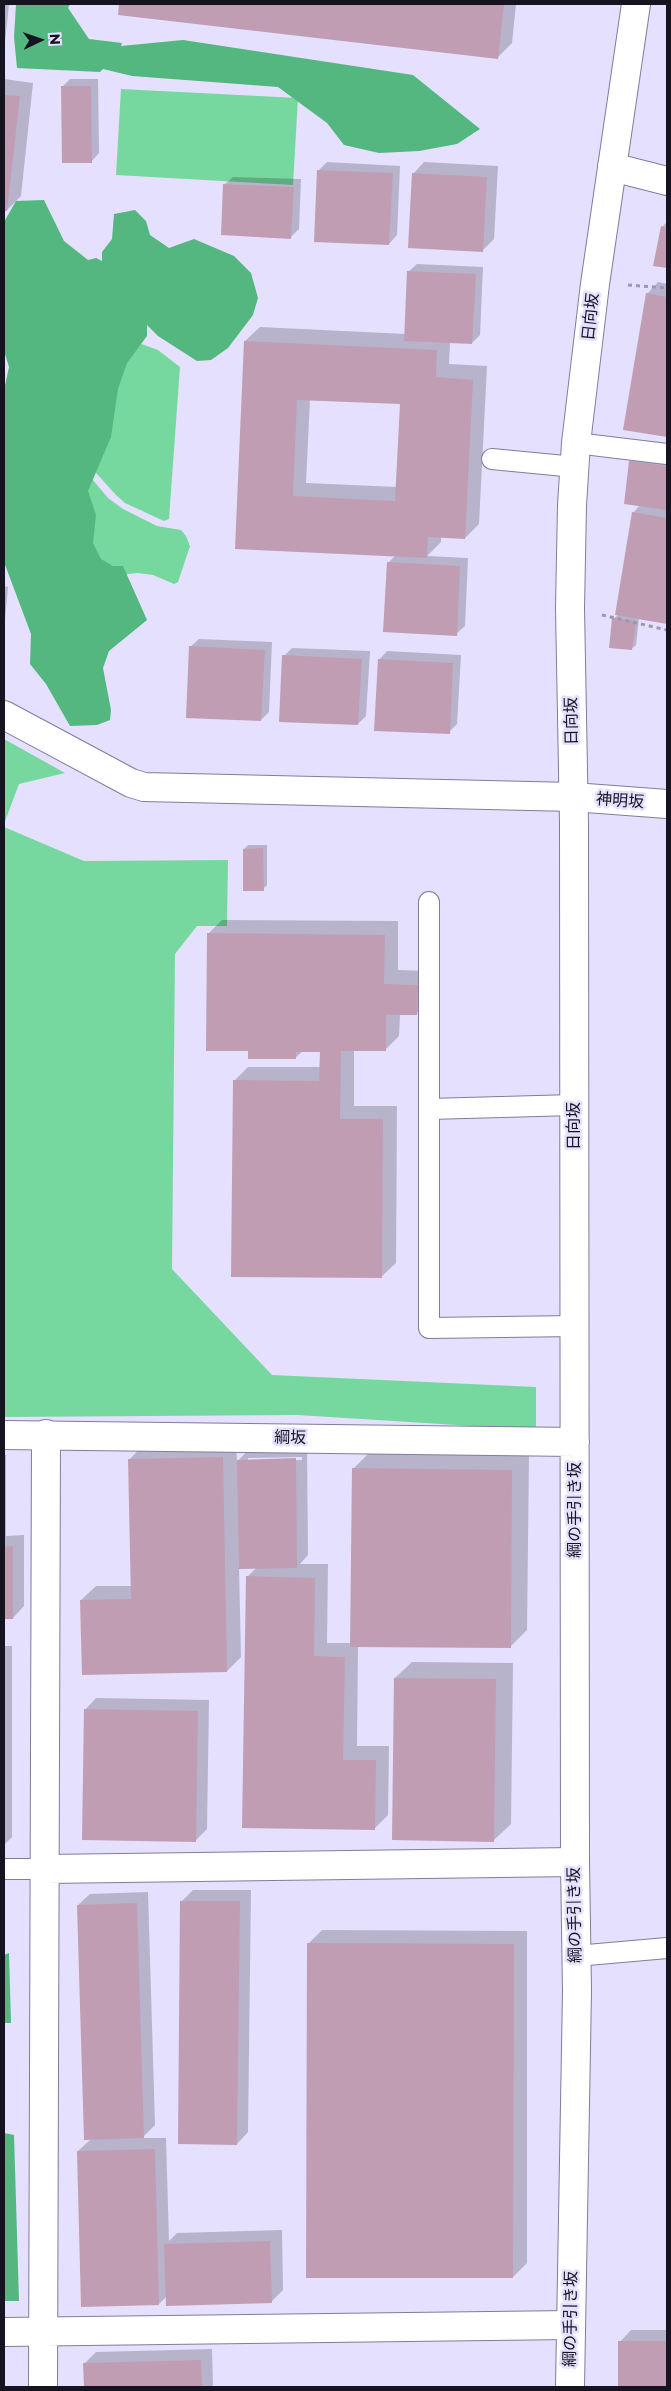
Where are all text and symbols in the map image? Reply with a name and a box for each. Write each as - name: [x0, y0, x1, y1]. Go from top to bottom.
- north arrow: [15, 15, 65, 65]
- text: N: [46, 33, 64, 45]
- street label: 日向坂: [579, 292, 603, 342]
- street label: 日向坂: [562, 697, 582, 745]
- street label: 神明坂: [595, 790, 645, 812]
- street label: 日向坂: [564, 1102, 584, 1150]
- street label: 綱坂: [274, 1428, 306, 1448]
- street label: 綱の手引き坂: [565, 1462, 585, 1558]
- street label: 綱の手引き坂: [565, 1867, 585, 1963]
- street label: 綱の手引き坂: [561, 2271, 581, 2367]

